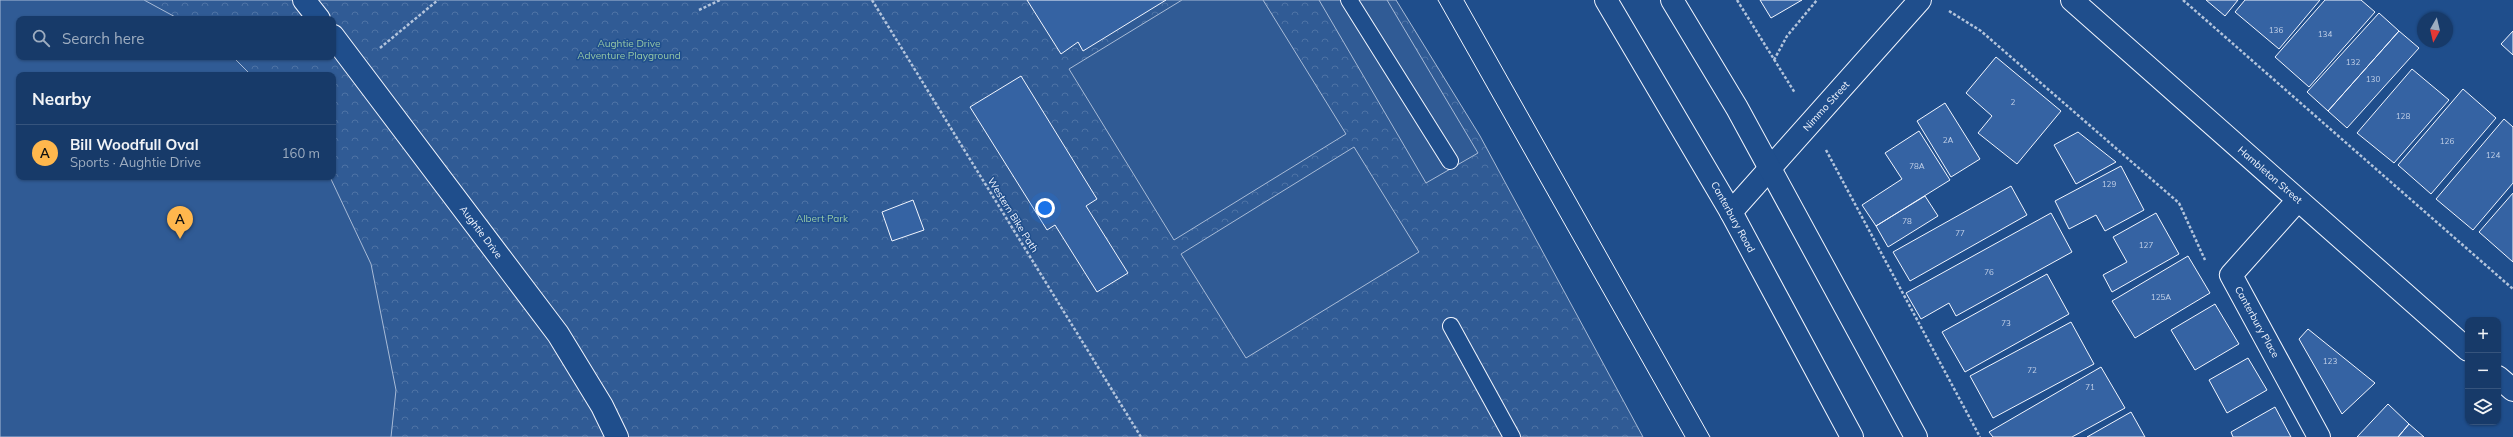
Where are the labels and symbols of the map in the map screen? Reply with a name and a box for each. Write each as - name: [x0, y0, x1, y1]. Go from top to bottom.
- north arrow: [2417, 12, 2453, 48]
- house number: 136: [2269, 25, 2283, 35]
- house number: 134: [2318, 29, 2332, 39]
- park label: Aughtie Drive Adventure Playground: [577, 37, 681, 62]
- house number: 132: [2346, 57, 2360, 67]
- house number: 130: [2366, 74, 2380, 84]
- street label: Nimmo Street: [1800, 78, 1852, 134]
- house number: 2: [2011, 97, 2016, 107]
- house number: 128: [2396, 111, 2410, 121]
- house number: 2A: [1943, 135, 1953, 145]
- house number: 126: [2440, 136, 2454, 146]
- street label: Hambleton Street: [2235, 143, 2305, 207]
- house number: 124: [2486, 150, 2500, 160]
- house number: 78A: [1909, 161, 1925, 171]
- street label: Western Bike Path: [985, 175, 1041, 255]
- street label: Canterbury Road: [1708, 179, 1758, 255]
- house number: 129: [2102, 179, 2116, 189]
- your location: [1035, 198, 1055, 218]
- street label: Aughtie Drive: [457, 203, 505, 261]
- pin: A: [167, 206, 193, 239]
- park label: Albert Park: [796, 212, 849, 225]
- house number: 78: [1902, 216, 1912, 226]
- house number: 77: [1955, 228, 1965, 238]
- house number: 127: [2139, 240, 2153, 250]
- house number: 76: [1984, 267, 1994, 277]
- street label: Canterbury Place: [2232, 284, 2282, 360]
- house number: 125A: [2151, 292, 2171, 302]
- house number: 73: [2001, 318, 2011, 328]
- house number: 123: [2323, 356, 2337, 366]
- house number: 72: [2027, 365, 2037, 375]
- house number: 71: [2085, 382, 2095, 392]

